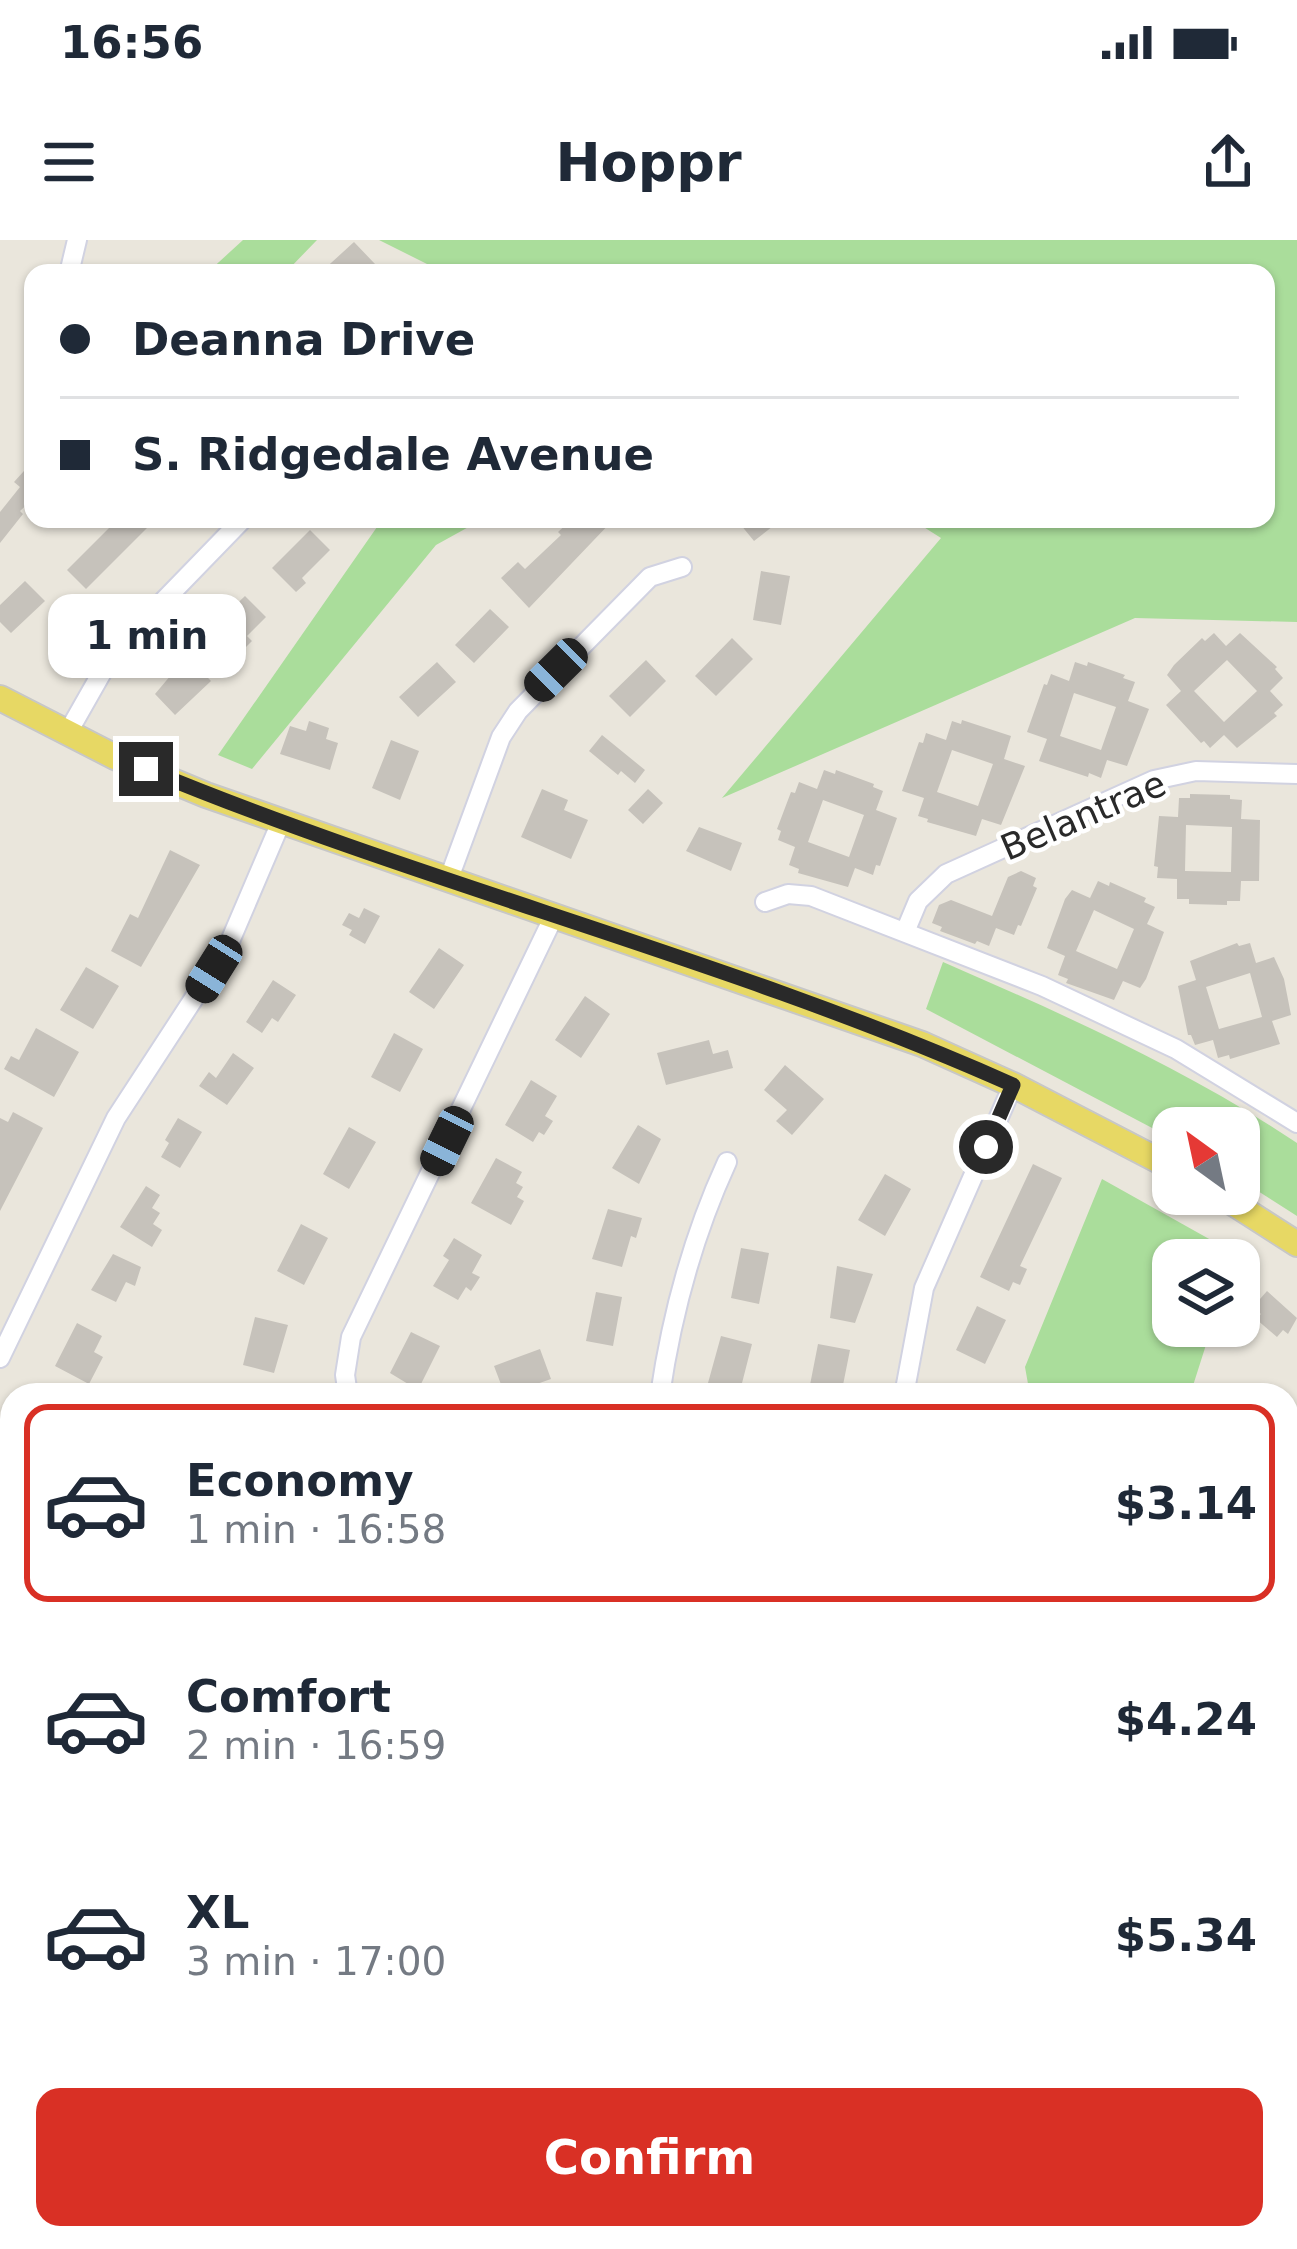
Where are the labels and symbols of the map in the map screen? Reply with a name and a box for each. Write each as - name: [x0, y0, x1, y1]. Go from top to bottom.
- callout: 1 min: [47, 595, 245, 679]
- car: [518, 632, 594, 708]
- route end: [119, 742, 173, 796]
- street label: Belantrae: [995, 762, 1172, 868]
- car: [180, 929, 248, 1009]
- car: [415, 1101, 479, 1181]
- north arrow: [1152, 1107, 1260, 1215]
- route start: [959, 1120, 1013, 1174]

